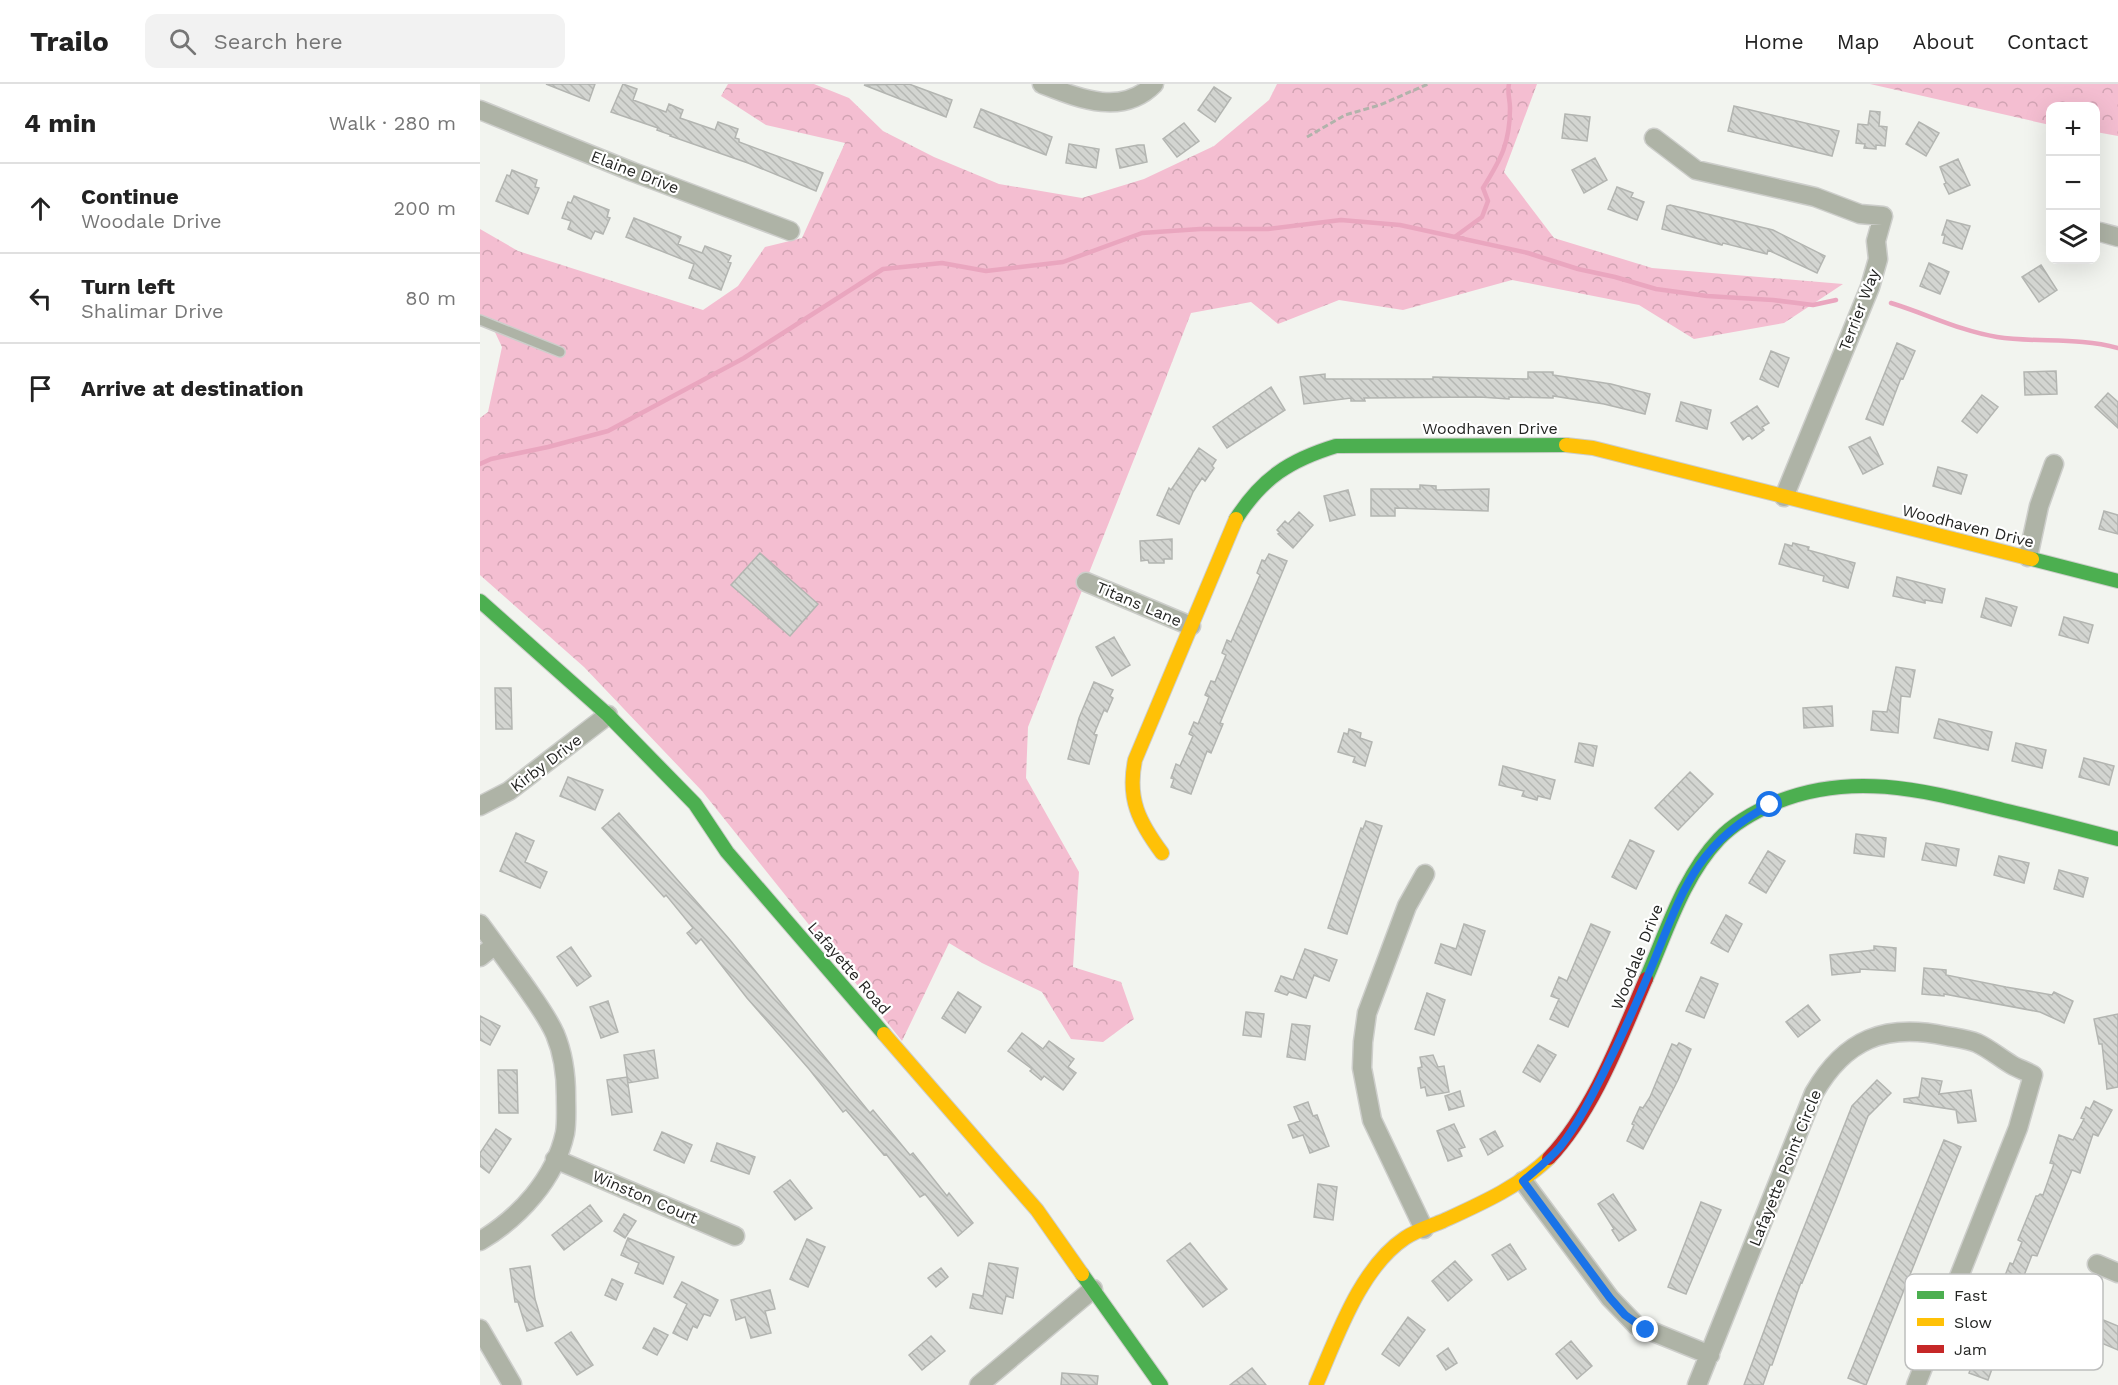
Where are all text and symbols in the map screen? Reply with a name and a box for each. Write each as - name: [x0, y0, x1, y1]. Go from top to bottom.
- search box: [145, 14, 565, 68]
- text: Trailo: [30, 25, 109, 58]
- icon: search: [166, 25, 199, 58]
- text: Search here: [214, 29, 343, 54]
- text: Home: [1744, 29, 1804, 54]
- text: Map: [1837, 29, 1880, 54]
- text: About: [1913, 29, 1974, 54]
- text: Contact: [2007, 29, 2088, 54]
- map controls: [2046, 102, 2100, 264]
- button: +: [2046, 102, 2100, 156]
- text: 4 min: [24, 108, 96, 138]
- text: Walk · 280 m: [329, 111, 456, 135]
- street label: Elaine Drive: [588, 147, 682, 197]
- button: −: [2046, 156, 2100, 210]
- text: Continue: [81, 184, 179, 209]
- icon: ahead: [24, 192, 57, 225]
- text: 200 m: [394, 196, 456, 220]
- text: Woodale Drive: [81, 209, 222, 233]
- button: layers: [2046, 210, 2100, 264]
- street label: Terrier Way: [1835, 266, 1884, 354]
- text: Turn left: [81, 274, 175, 299]
- icon: left: [24, 282, 57, 315]
- text: 80 m: [405, 286, 456, 310]
- text: Shalimar Drive: [81, 299, 224, 323]
- icon: arrive: [24, 372, 57, 405]
- text: Arrive at destination: [81, 376, 304, 401]
- street label: Woodhaven Drive: [1422, 419, 1558, 438]
- street label: Woodhaven Drive: [1900, 500, 2036, 552]
- street label: Titans Lane: [1093, 577, 1185, 631]
- street label: Kirby Drive: [507, 730, 585, 796]
- route start: [1756, 791, 1782, 817]
- street label: Woodale Drive: [1607, 901, 1667, 1013]
- street label: Lafayette Road: [804, 918, 894, 1018]
- street label: Lafayette Point Circle: [1745, 1087, 1825, 1249]
- street label: Winston Court: [589, 1166, 701, 1228]
- legend: [1905, 1274, 2103, 1370]
- text: Fast: [1954, 1286, 1987, 1305]
- text: Slow: [1954, 1313, 1992, 1332]
- route end: [1632, 1316, 1658, 1342]
- text: Jam: [1954, 1340, 1987, 1359]

